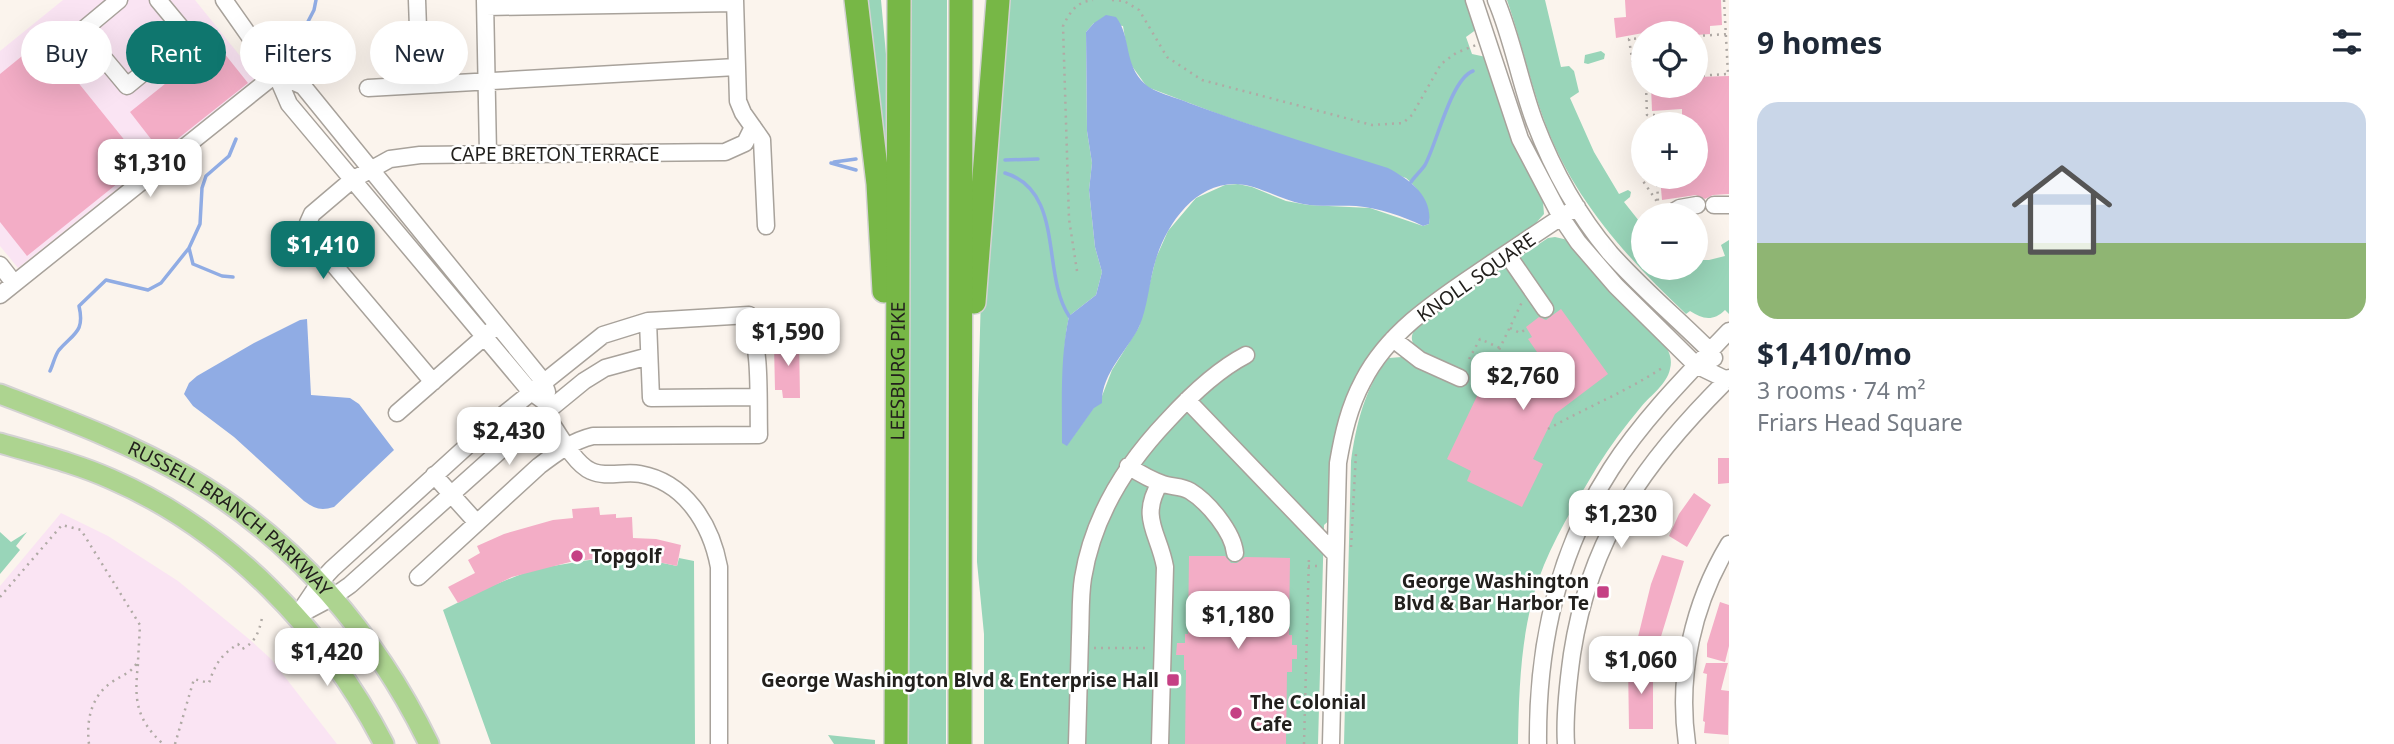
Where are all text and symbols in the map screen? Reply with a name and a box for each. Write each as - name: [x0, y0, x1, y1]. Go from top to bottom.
- chip: Buy: [21, 21, 112, 84]
- chip: Rent: [126, 21, 226, 84]
- chip: Filters: [240, 21, 356, 84]
- chip: New: [370, 21, 468, 84]
- map controls: [1631, 21, 1708, 280]
- button: locate: [1631, 21, 1708, 98]
- text: 9 homes: [1757, 22, 1882, 63]
- icon: filters: [2328, 23, 2366, 61]
- button: +: [1631, 112, 1708, 189]
- pin: $1,310: [93, 140, 207, 199]
- street label: CAPE BRETON TERRACE: [450, 141, 660, 167]
- text: $1,310: [114, 146, 186, 178]
- icon: home: [1999, 147, 2125, 273]
- button: −: [1631, 203, 1708, 280]
- pin: $1,410: [266, 222, 380, 281]
- street label: KNOLL SQUARE: [1411, 226, 1541, 328]
- text: $1,410: [287, 228, 359, 260]
- street label: LEESBURG PIKE: [884, 302, 911, 440]
- pin: $1,590: [731, 308, 845, 368]
- text: $1,590: [752, 315, 824, 347]
- text: $1,410/mo: [1757, 333, 1912, 374]
- pin: $2,760: [1466, 352, 1580, 412]
- text: $2,760: [1487, 359, 1559, 391]
- text: 3 rooms · 74 m²: [1757, 374, 1926, 406]
- text: Friars Head Square: [1757, 406, 1963, 438]
- pin: $2,430: [452, 407, 566, 467]
- text: $2,430: [473, 414, 545, 446]
- street label: RUSSELL BRANCH PARKWAY: [124, 435, 338, 602]
- pin: $1,230: [1564, 490, 1678, 550]
- text: $1,230: [1585, 497, 1657, 529]
- place label: Topgolf: [591, 543, 663, 569]
- marker: Topgolf: [569, 548, 585, 564]
- place label: George Washington Blvd & Bar Harbor Te: [1394, 568, 1589, 616]
- marker: George Washington Blvd & Bar Harbor Te: [1595, 584, 1611, 600]
- pin: $1,180: [1181, 592, 1295, 651]
- text: $1,180: [1202, 598, 1274, 630]
- pin: $1,420: [270, 628, 384, 688]
- text: $1,420: [291, 635, 363, 667]
- pin: $1,060: [1584, 636, 1698, 696]
- text: $1,060: [1605, 643, 1677, 675]
- place label: George Washington Blvd & Enterprise Hall: [761, 667, 1159, 693]
- marker: George Washington Blvd & Enterprise Hall: [1165, 672, 1181, 688]
- place label: The Colonial Cafe: [1250, 689, 1366, 737]
- marker: The Colonial Cafe: [1228, 705, 1244, 721]

